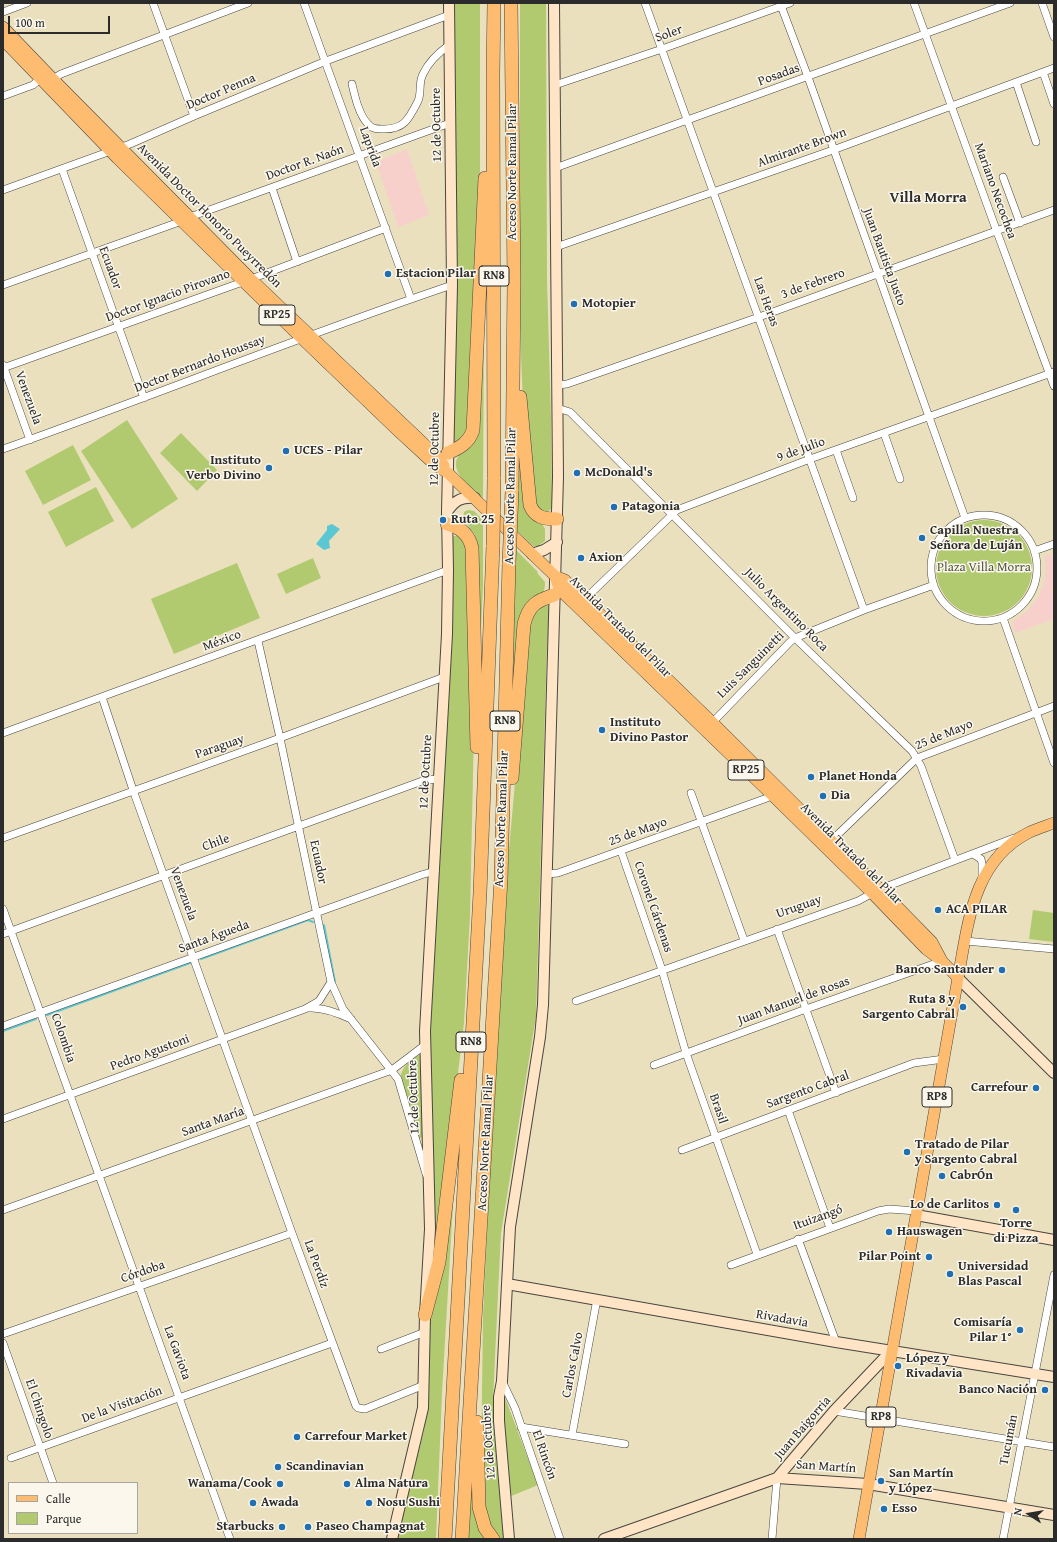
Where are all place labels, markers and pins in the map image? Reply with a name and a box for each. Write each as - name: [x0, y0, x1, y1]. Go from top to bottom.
- place label: Estacion Pilar: [396, 266, 476, 282]
- marker: Estacion Pilar: [383, 269, 393, 279]
- place label: Motopier: [582, 296, 636, 312]
- marker: Motopier: [569, 299, 579, 309]
- place label: UCES - Pilar: [294, 443, 363, 459]
- marker: UCES - Pilar: [281, 446, 291, 456]
- place label: Instituto Verbo Divino: [186, 453, 261, 484]
- marker: Instituto Verbo Divino: [264, 463, 274, 473]
- place label: McDonald's: [585, 465, 653, 481]
- marker: McDonald's: [572, 468, 582, 478]
- place label: Patagonia: [622, 499, 680, 515]
- marker: Patagonia: [609, 502, 619, 512]
- place label: Ruta 25: [451, 512, 494, 528]
- marker: Ruta 25: [438, 515, 448, 525]
- place label: Capilla Nuestra Señora de Luján: [930, 523, 1022, 554]
- marker: Capilla Nuestra Señora de Luján: [917, 533, 927, 543]
- place label: Axion: [589, 550, 623, 566]
- marker: Axion: [576, 553, 586, 563]
- place label: Instituto Divino Pastor: [610, 715, 688, 746]
- marker: Instituto Divino Pastor: [597, 725, 607, 735]
- place label: Planet Honda: [819, 769, 897, 785]
- marker: Planet Honda: [806, 772, 816, 782]
- place label: Dia: [831, 788, 850, 804]
- marker: Dia: [818, 791, 828, 801]
- place label: ACA PILAR: [946, 902, 1007, 918]
- marker: ACA PILAR: [933, 905, 943, 915]
- place label: Banco Santander: [896, 962, 994, 978]
- marker: Banco Santander: [997, 965, 1007, 975]
- place label: Ruta 8 y Sargento Cabral: [862, 992, 955, 1023]
- marker: Ruta 8 y Sargento Cabral: [958, 1002, 968, 1012]
- place label: Carrefour: [971, 1080, 1028, 1096]
- marker: Carrefour: [1031, 1083, 1041, 1093]
- place label: Tratado de Pilar y Sargento Cabral: [915, 1137, 1017, 1168]
- marker: Tratado de Pilar y Sargento Cabral: [902, 1147, 912, 1157]
- place label: CabrÓn: [950, 1168, 993, 1184]
- marker: CabrÓn: [937, 1171, 947, 1181]
- place label: Lo de Carlitos: [910, 1197, 989, 1213]
- marker: Lo de Carlitos: [992, 1200, 1002, 1210]
- marker: Torre di Pizza: [1011, 1205, 1021, 1215]
- place label: Torre di Pizza: [994, 1216, 1038, 1247]
- place label: Hauswagen: [897, 1224, 962, 1240]
- marker: Hauswagen: [884, 1227, 894, 1237]
- place label: Pilar Point: [859, 1249, 921, 1265]
- marker: Pilar Point: [924, 1252, 934, 1262]
- place label: Universidad Blas Pascal: [958, 1259, 1028, 1290]
- marker: Universidad Blas Pascal: [945, 1269, 955, 1279]
- place label: Comisaría Pilar 1°: [954, 1315, 1012, 1346]
- marker: Comisaría Pilar 1°: [1015, 1325, 1025, 1335]
- place label: López y Rivadavia: [906, 1351, 962, 1382]
- marker: López y Rivadavia: [893, 1361, 903, 1371]
- place label: Banco Nación: [959, 1382, 1037, 1398]
- marker: Banco Nación: [1040, 1385, 1050, 1395]
- place label: Carrefour Market: [305, 1429, 407, 1445]
- marker: Carrefour Market: [292, 1432, 302, 1442]
- place label: Scandinavian: [286, 1459, 364, 1475]
- marker: Scandinavian: [273, 1462, 283, 1472]
- place label: San Martín y López: [889, 1466, 953, 1497]
- place label: Wanama/Cook: [188, 1476, 272, 1492]
- place label: Alma Natura: [355, 1476, 428, 1492]
- marker: San Martín y López: [876, 1476, 886, 1486]
- marker: Wanama/Cook: [275, 1479, 285, 1489]
- marker: Alma Natura: [342, 1479, 352, 1489]
- place label: Awada: [261, 1495, 299, 1511]
- place label: Nosu Sushi: [377, 1495, 440, 1511]
- marker: Awada: [248, 1498, 258, 1508]
- marker: Nosu Sushi: [364, 1498, 374, 1508]
- place label: Esso: [892, 1501, 917, 1517]
- marker: Esso: [879, 1504, 889, 1514]
- place label: Starbucks: [216, 1519, 274, 1535]
- place label: Paseo Champagnat: [316, 1519, 425, 1535]
- marker: Starbucks: [277, 1522, 287, 1532]
- marker: Paseo Champagnat: [303, 1522, 313, 1532]

